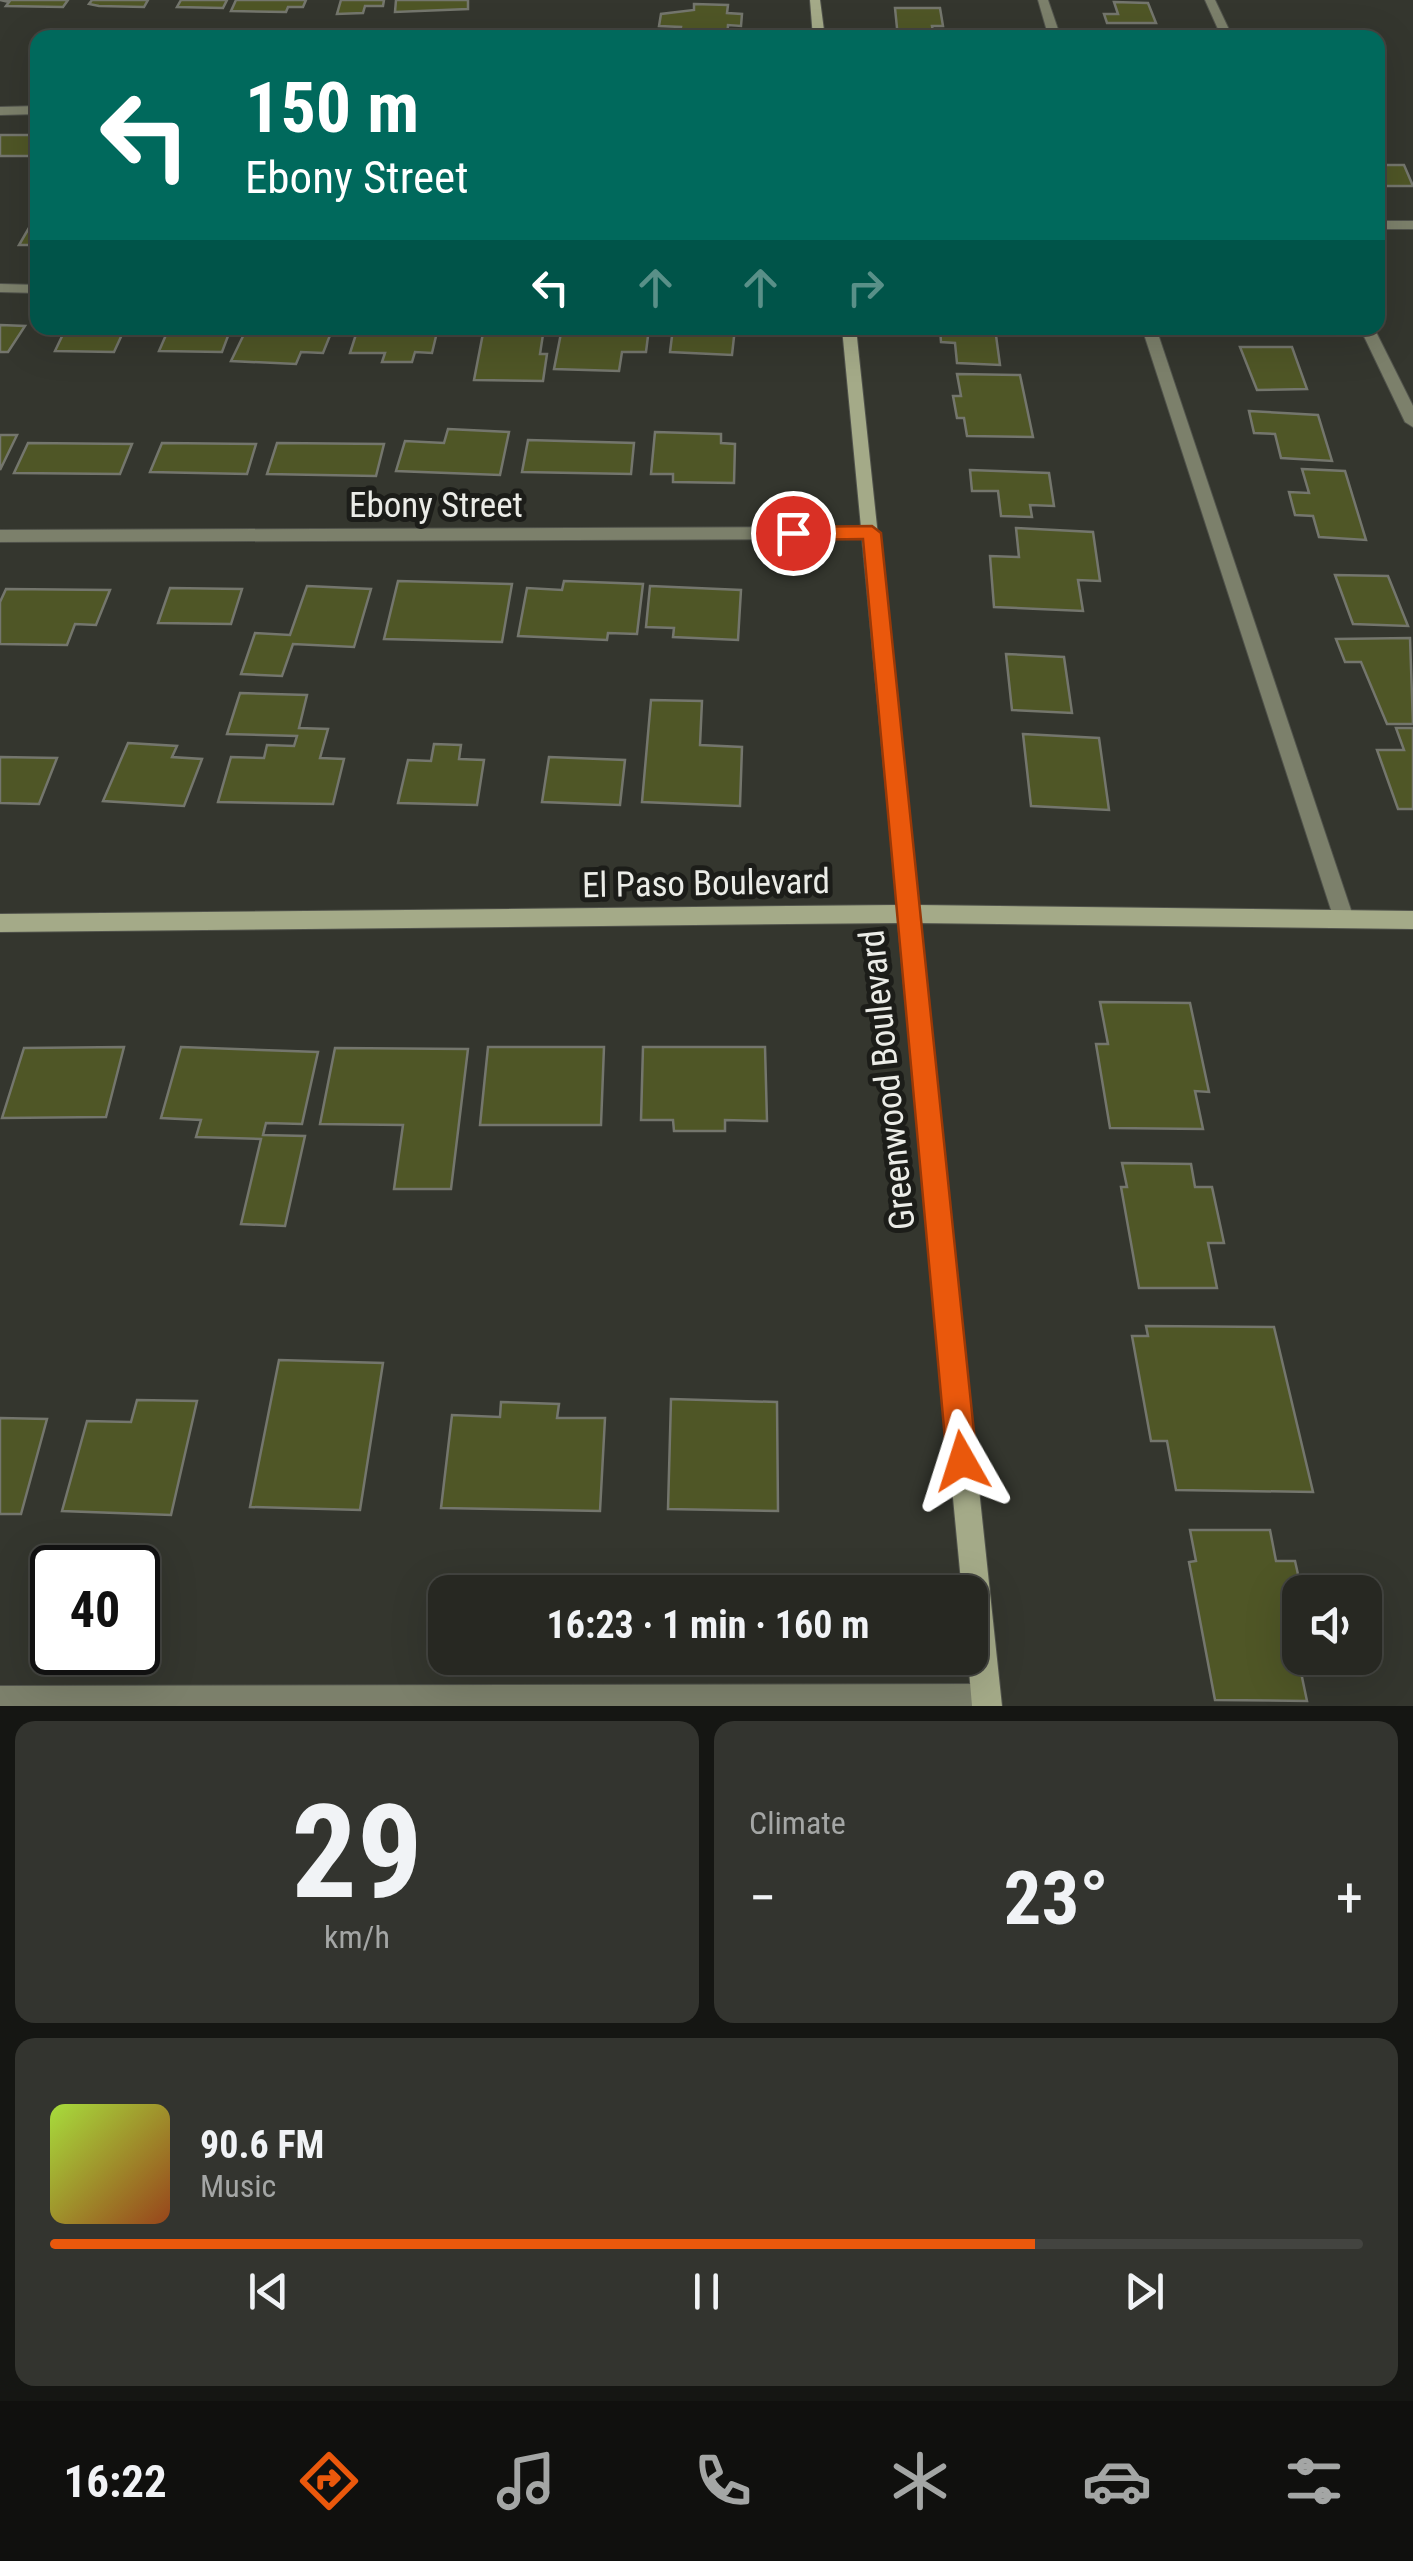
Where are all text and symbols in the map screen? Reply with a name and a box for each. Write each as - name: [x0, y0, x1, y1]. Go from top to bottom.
- text: 150 m: [245, 67, 419, 149]
- icon: left: [80, 70, 210, 200]
- text: Ebony Street: [245, 151, 468, 204]
- icon: left: [523, 260, 578, 315]
- icon: ahead: [628, 260, 683, 315]
- icon: ahead: [733, 260, 788, 315]
- icon: right: [838, 260, 893, 315]
- street label: Ebony Street: [349, 485, 523, 526]
- pin: [751, 491, 836, 576]
- icon: arrive: [766, 506, 821, 561]
- street label: El Paso Boulevard: [582, 861, 830, 906]
- street label: Greenwood Boulevard: [851, 928, 924, 1232]
- position arrow: [910, 1409, 1014, 1513]
- speed limit sign: 40: [30, 1545, 160, 1675]
- map controls: [1282, 1575, 1382, 1675]
- button: sound: [1282, 1575, 1382, 1675]
- text: 16:23 · 1 min · 160 m: [547, 1603, 869, 1647]
- text: 29: [291, 1776, 423, 1929]
- text: Climate: [749, 1804, 846, 1842]
- text: 23°: [1004, 1854, 1109, 1942]
- text: −: [749, 1866, 777, 1930]
- text: +: [1336, 1866, 1363, 1930]
- text: km/h: [324, 1918, 390, 1956]
- text: 90.6 FM: [200, 2123, 324, 2167]
- text: Music: [200, 2167, 276, 2205]
- icon: previous: [241, 2264, 296, 2319]
- icon: pause: [679, 2264, 734, 2319]
- icon: next: [1117, 2264, 1172, 2319]
- icon: directions: [294, 2446, 364, 2516]
- icon: music: [491, 2446, 561, 2516]
- icon: phone: [688, 2446, 758, 2516]
- icon: climate: [885, 2446, 955, 2516]
- icon: car: [1082, 2446, 1152, 2516]
- icon: filters: [1279, 2446, 1349, 2516]
- text: 16:22: [64, 2455, 167, 2508]

